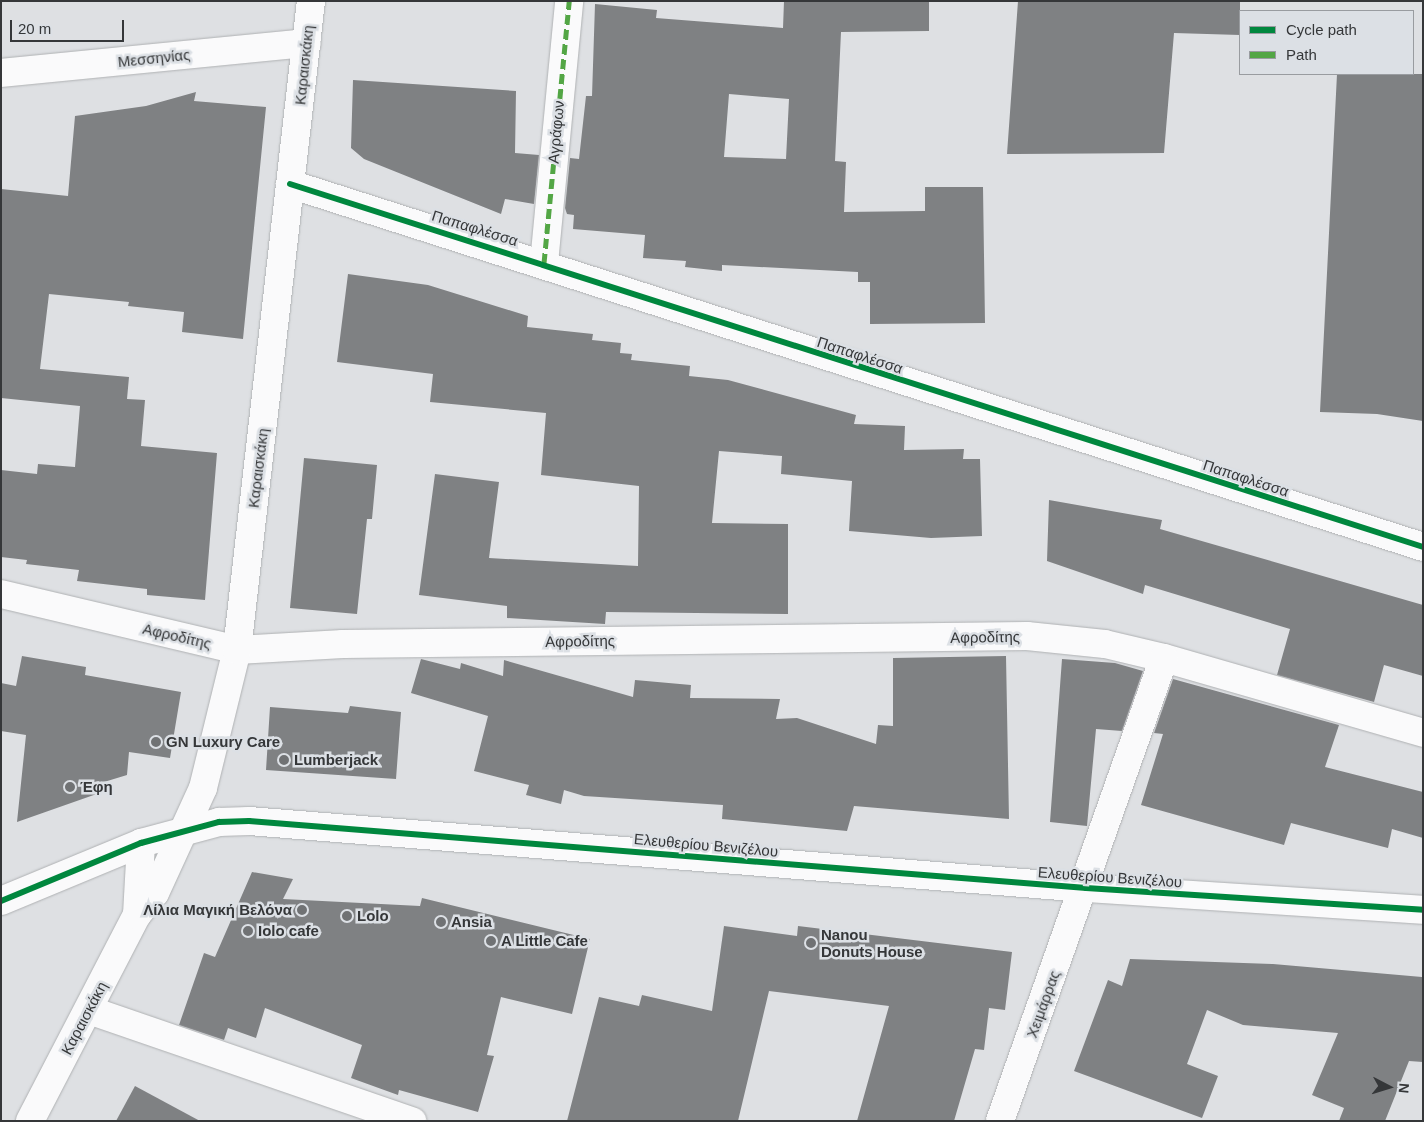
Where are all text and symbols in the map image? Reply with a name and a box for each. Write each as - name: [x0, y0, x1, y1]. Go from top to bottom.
- scale bar: [12, 10, 126, 42]
- legend: [1239, 10, 1414, 75]
- text: 20 m: [18, 20, 51, 37]
- text: Cycle path: [1286, 21, 1357, 38]
- street label: Καραισκάκη: [291, 24, 317, 106]
- street label: Μεσσηνίας: [117, 45, 191, 71]
- text: Path: [1286, 46, 1317, 63]
- street label: Αγράφων: [544, 100, 568, 164]
- street label: Παπαφλέσσα: [430, 206, 520, 250]
- street label: Παπαφλέσσα: [815, 333, 905, 377]
- street label: Καραισκάκη: [244, 427, 272, 509]
- street label: Παπαφλέσσα: [1201, 456, 1291, 500]
- street label: Αφροδίτης: [141, 619, 213, 653]
- street label: Αφροδίτης: [950, 627, 1020, 647]
- street label: Αφροδίτης: [545, 631, 615, 651]
- place label: GN Luxury Care: [166, 733, 280, 751]
- marker: GN Luxury Care: [150, 736, 162, 748]
- place label: Lumberjack: [294, 751, 378, 769]
- marker: Lumberjack: [278, 754, 290, 766]
- place label: Έφη: [80, 778, 113, 796]
- marker: Έφη: [64, 781, 76, 793]
- street label: Ελευθερίου Βενιζέλου: [633, 830, 779, 860]
- street label: Ελευθερίου Βενιζέλου: [1037, 863, 1183, 891]
- place label: Λίλια Μαγική Βελόνα: [143, 901, 292, 919]
- marker: Λίλια Μαγική Βελόνα: [296, 904, 308, 916]
- place label: Lolo: [357, 907, 389, 925]
- marker: Lolo: [341, 910, 353, 922]
- place label: Ansia: [451, 913, 492, 931]
- marker: Ansia: [435, 916, 447, 928]
- place label: Iolo cafe: [258, 922, 319, 940]
- marker: Iolo cafe: [242, 925, 254, 937]
- place label: Nanou Donuts House: [821, 925, 923, 960]
- place label: A Little Cafe: [501, 932, 589, 950]
- marker: A Little Cafe: [485, 935, 497, 947]
- marker: Nanou Donuts House: [805, 937, 817, 949]
- street label: Χειμάρρας: [1023, 968, 1063, 1040]
- street label: Καραισκάκη: [57, 978, 111, 1058]
- north arrow: [1364, 1062, 1414, 1112]
- text: N: [1396, 1083, 1412, 1094]

